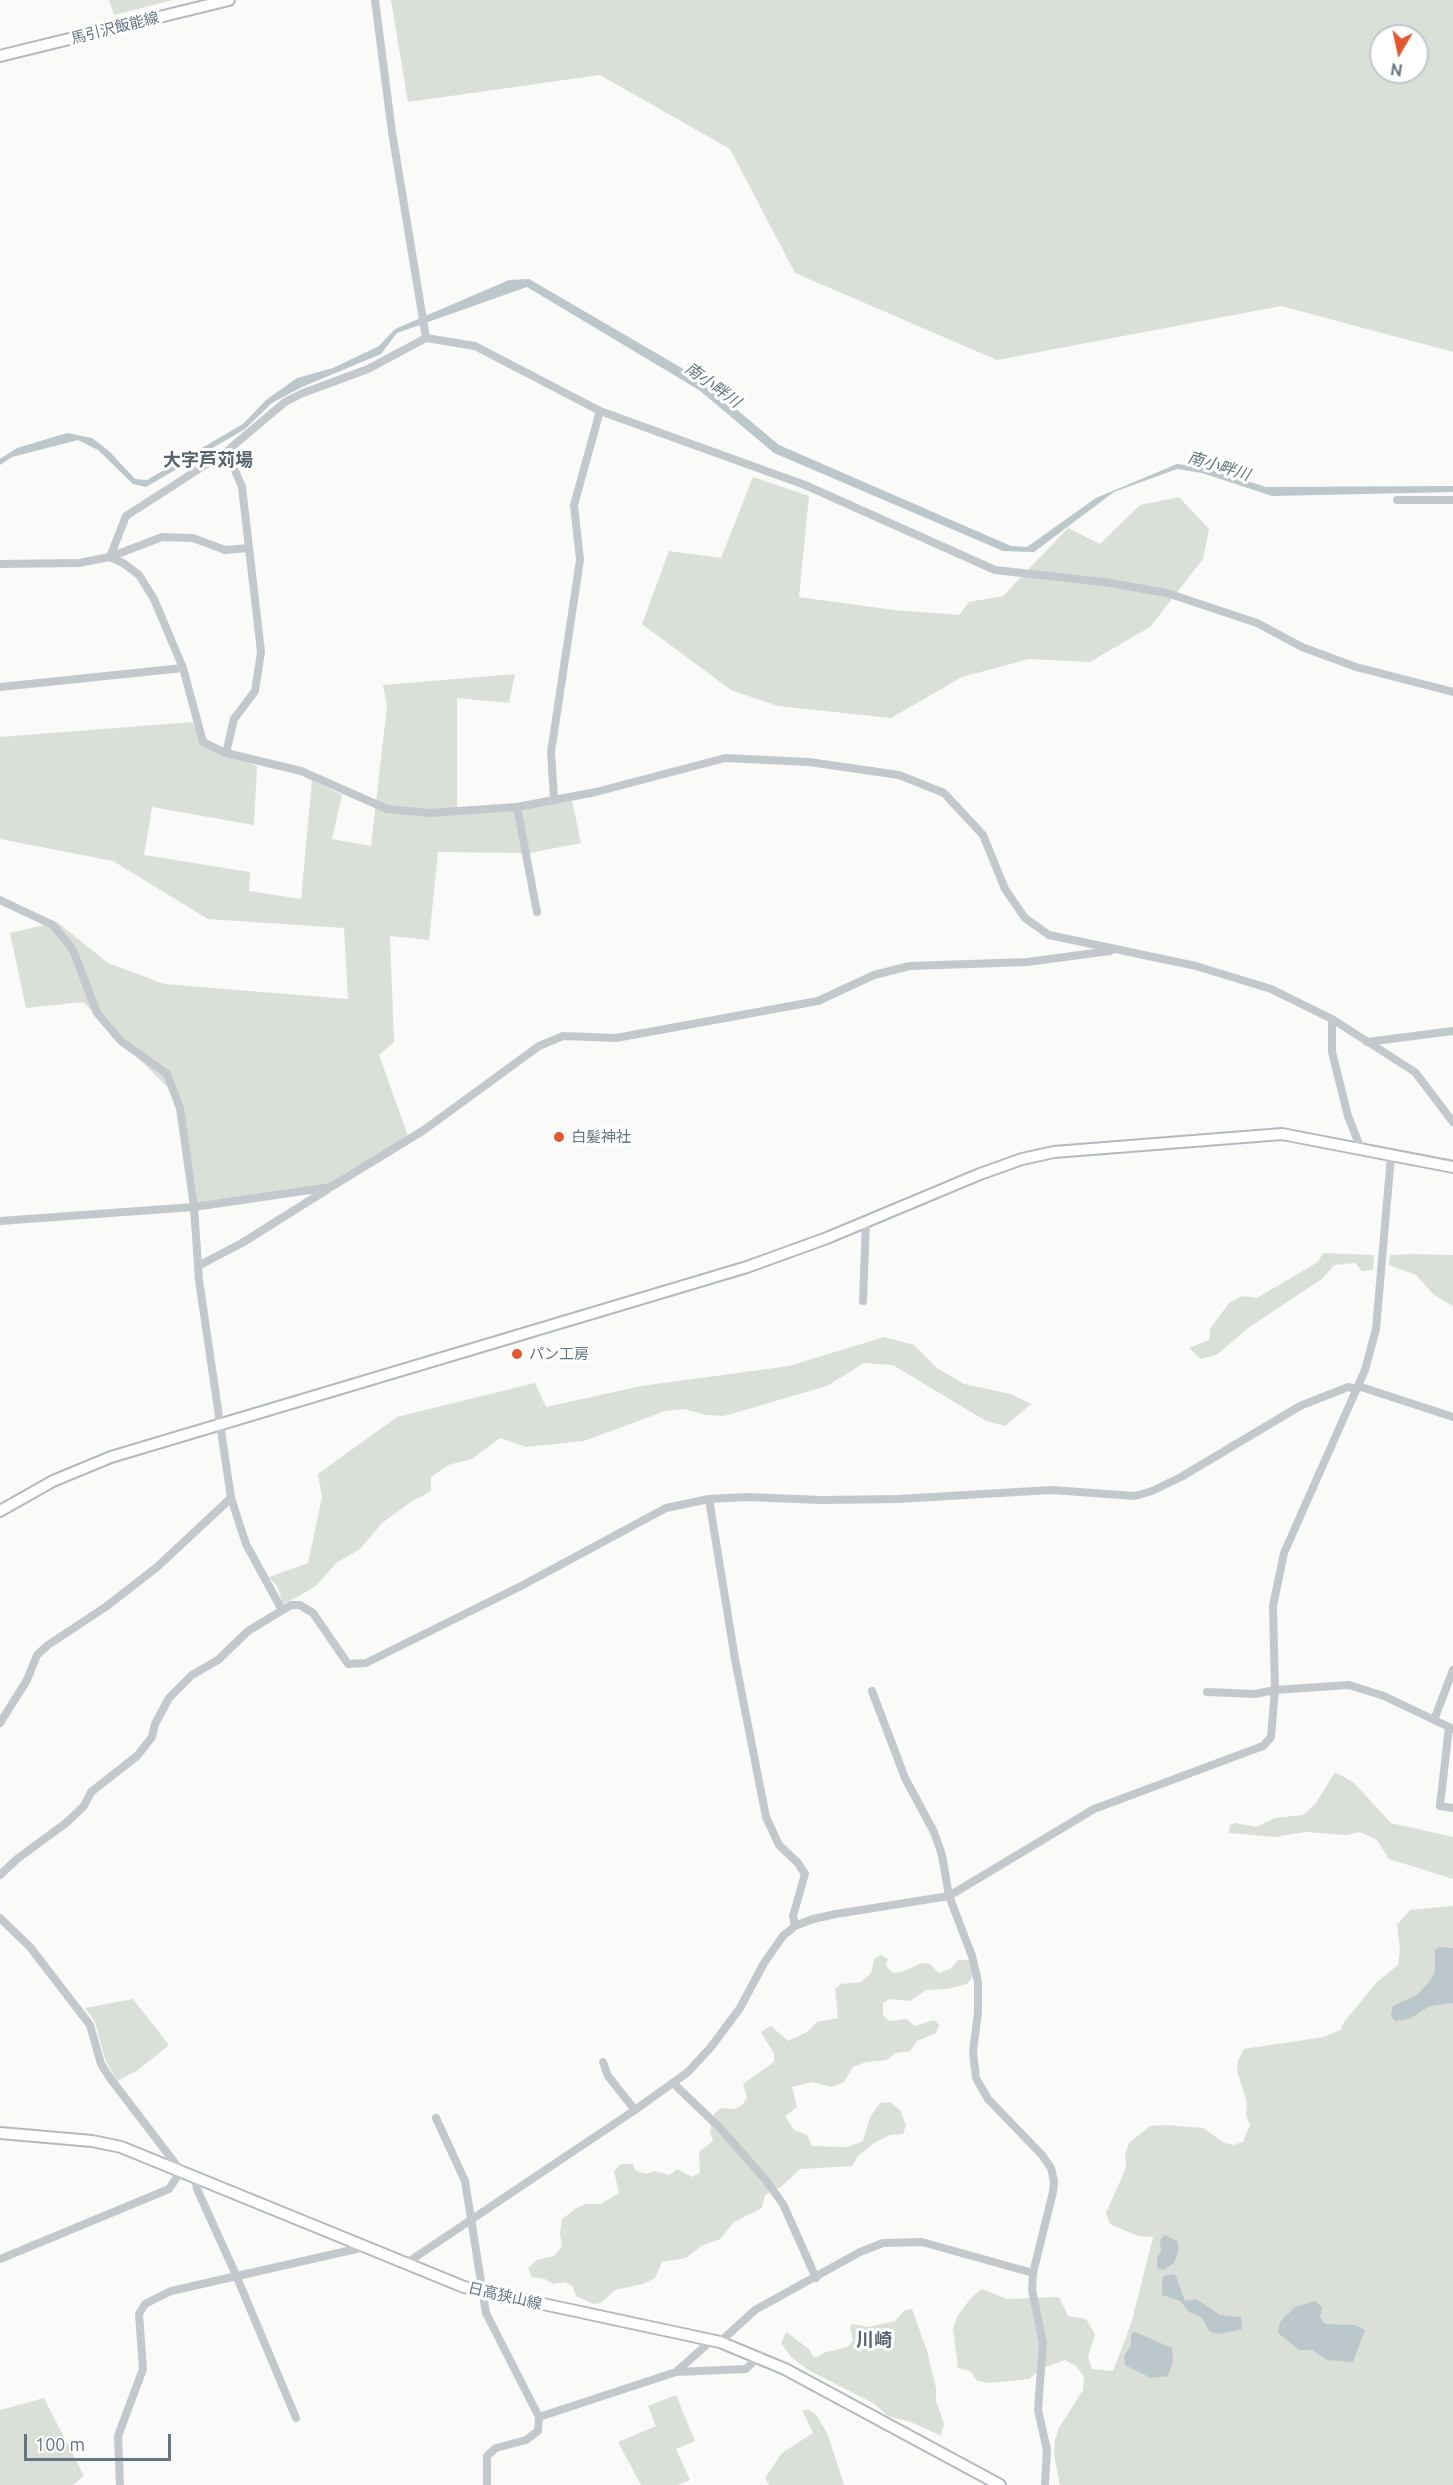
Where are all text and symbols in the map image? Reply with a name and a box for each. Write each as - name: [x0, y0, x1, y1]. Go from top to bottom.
- street label: 馬引沢飯能線: [69, 8, 161, 48]
- north arrow: [1369, 24, 1429, 84]
- text: N: [1389, 60, 1404, 80]
- water label: 南小畔川: [681, 358, 745, 412]
- water label: 南小畔川: [1186, 447, 1252, 485]
- district label: 大字芦苅場: [163, 449, 253, 471]
- place label: 白髪神社: [571, 1128, 631, 1146]
- marker: 白髪神社: [552, 1130, 566, 1144]
- place label: パン工房: [529, 1345, 589, 1363]
- marker: パン工房: [510, 1347, 524, 1361]
- street label: 日高狭山線: [466, 2279, 544, 2313]
- district label: 川崎: [856, 2329, 892, 2351]
- scale bar: [27, 2422, 174, 2460]
- text: 100 m: [35, 2434, 85, 2454]

